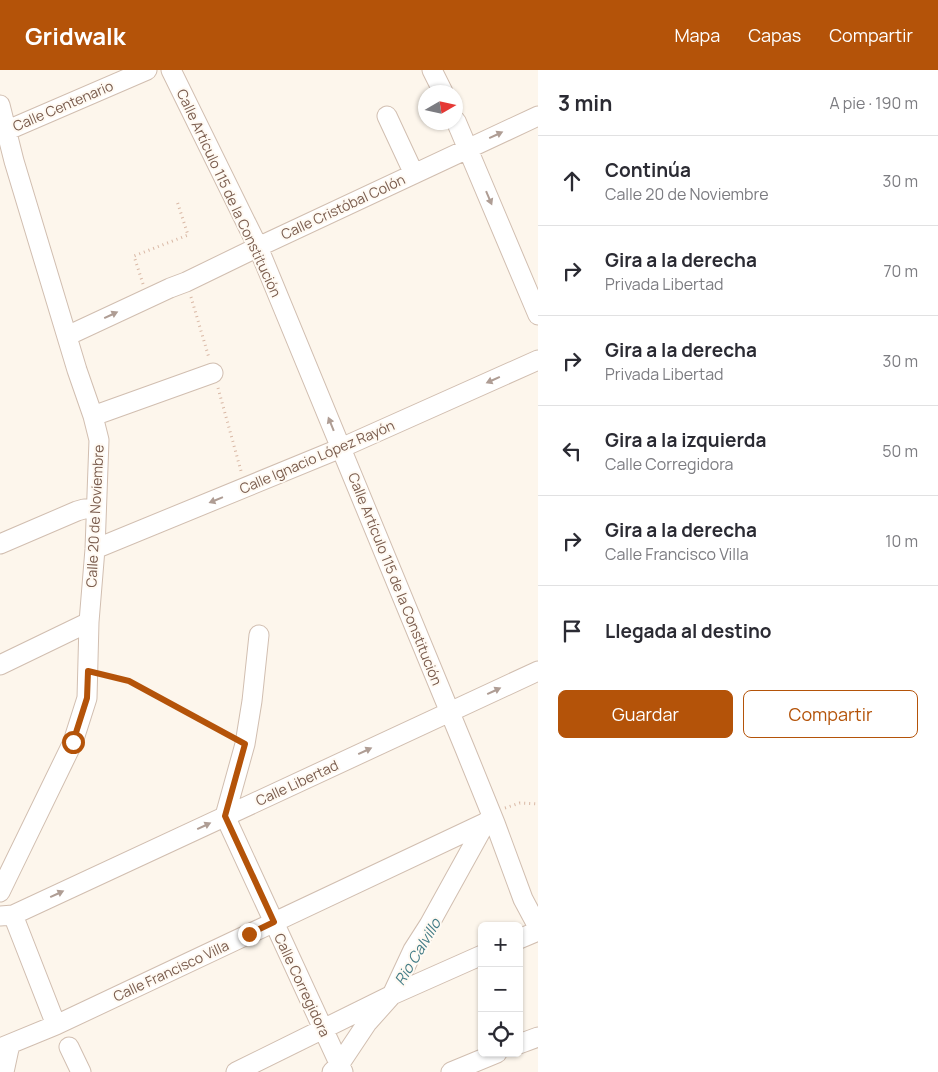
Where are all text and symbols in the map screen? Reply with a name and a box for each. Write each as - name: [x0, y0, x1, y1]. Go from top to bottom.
- text: Gridwalk: [25, 19, 126, 52]
- text: Mapa: [674, 23, 720, 47]
- text: Capas: [748, 23, 801, 47]
- text: Compartir: [829, 23, 913, 47]
- street label: Calle Centenario: [10, 76, 116, 135]
- north arrow: [418, 85, 463, 130]
- street label: Calle Artículo 115 de la Constitución: [173, 86, 286, 300]
- text: 3 min: [558, 89, 612, 117]
- text: A pie · 190 m: [829, 92, 918, 114]
- one-way arrow: [489, 131, 503, 139]
- text: Continúa: [605, 157, 691, 183]
- icon: ahead: [558, 167, 586, 195]
- street label: Calle Cristóbal Colón: [278, 169, 408, 244]
- text: 30 m: [883, 170, 918, 192]
- text: Calle 20 de Noviembre: [605, 183, 769, 205]
- one-way arrow: [485, 191, 493, 205]
- text: Gira a la derecha: [605, 247, 757, 273]
- icon: right: [558, 257, 586, 285]
- text: 70 m: [883, 260, 918, 282]
- text: Privada Libertad: [605, 273, 724, 295]
- one-way arrow: [104, 311, 119, 320]
- text: Gira a la derecha: [605, 337, 757, 363]
- icon: right: [558, 347, 586, 375]
- text: 30 m: [883, 350, 918, 372]
- text: Privada Libertad: [605, 363, 724, 385]
- one-way arrow: [486, 376, 500, 384]
- street label: Calle Ignacio López Rayón: [236, 415, 397, 498]
- one-way arrow: [327, 416, 335, 431]
- text: Gira a la izquierda: [605, 427, 766, 453]
- icon: left: [558, 437, 586, 465]
- text: 50 m: [882, 440, 918, 462]
- street label: Calle 20 de Noviembre: [81, 444, 108, 588]
- text: Calle Corregidora: [605, 453, 734, 475]
- street label: Calle Artículo 115 de la Constitución: [344, 470, 447, 688]
- one-way arrow: [209, 496, 223, 504]
- text: Gira a la derecha: [605, 517, 757, 543]
- icon: right: [558, 527, 586, 555]
- text: 10 m: [885, 530, 918, 552]
- text: Calle Francisco Villa: [605, 543, 749, 565]
- icon: arrive: [558, 617, 586, 645]
- text: Llegada al destino: [605, 618, 772, 644]
- one-way arrow: [487, 687, 501, 695]
- button: Guardar: [558, 690, 733, 738]
- button: Compartir: [743, 690, 918, 738]
- route start: [62, 731, 85, 754]
- one-way arrow: [357, 747, 372, 756]
- street label: Calle Libertad: [252, 755, 341, 810]
- one-way arrow: [197, 821, 211, 829]
- one-way arrow: [50, 890, 64, 898]
- water label: Rio Calvillo: [389, 913, 446, 989]
- map controls: [478, 922, 523, 1057]
- button: +: [478, 922, 523, 967]
- route end: [238, 923, 261, 946]
- street label: Calle Corregidora: [270, 930, 335, 1040]
- street label: Calle Francisco Villa: [110, 935, 232, 1006]
- button: −: [478, 967, 523, 1012]
- button: locate: [478, 1012, 523, 1057]

